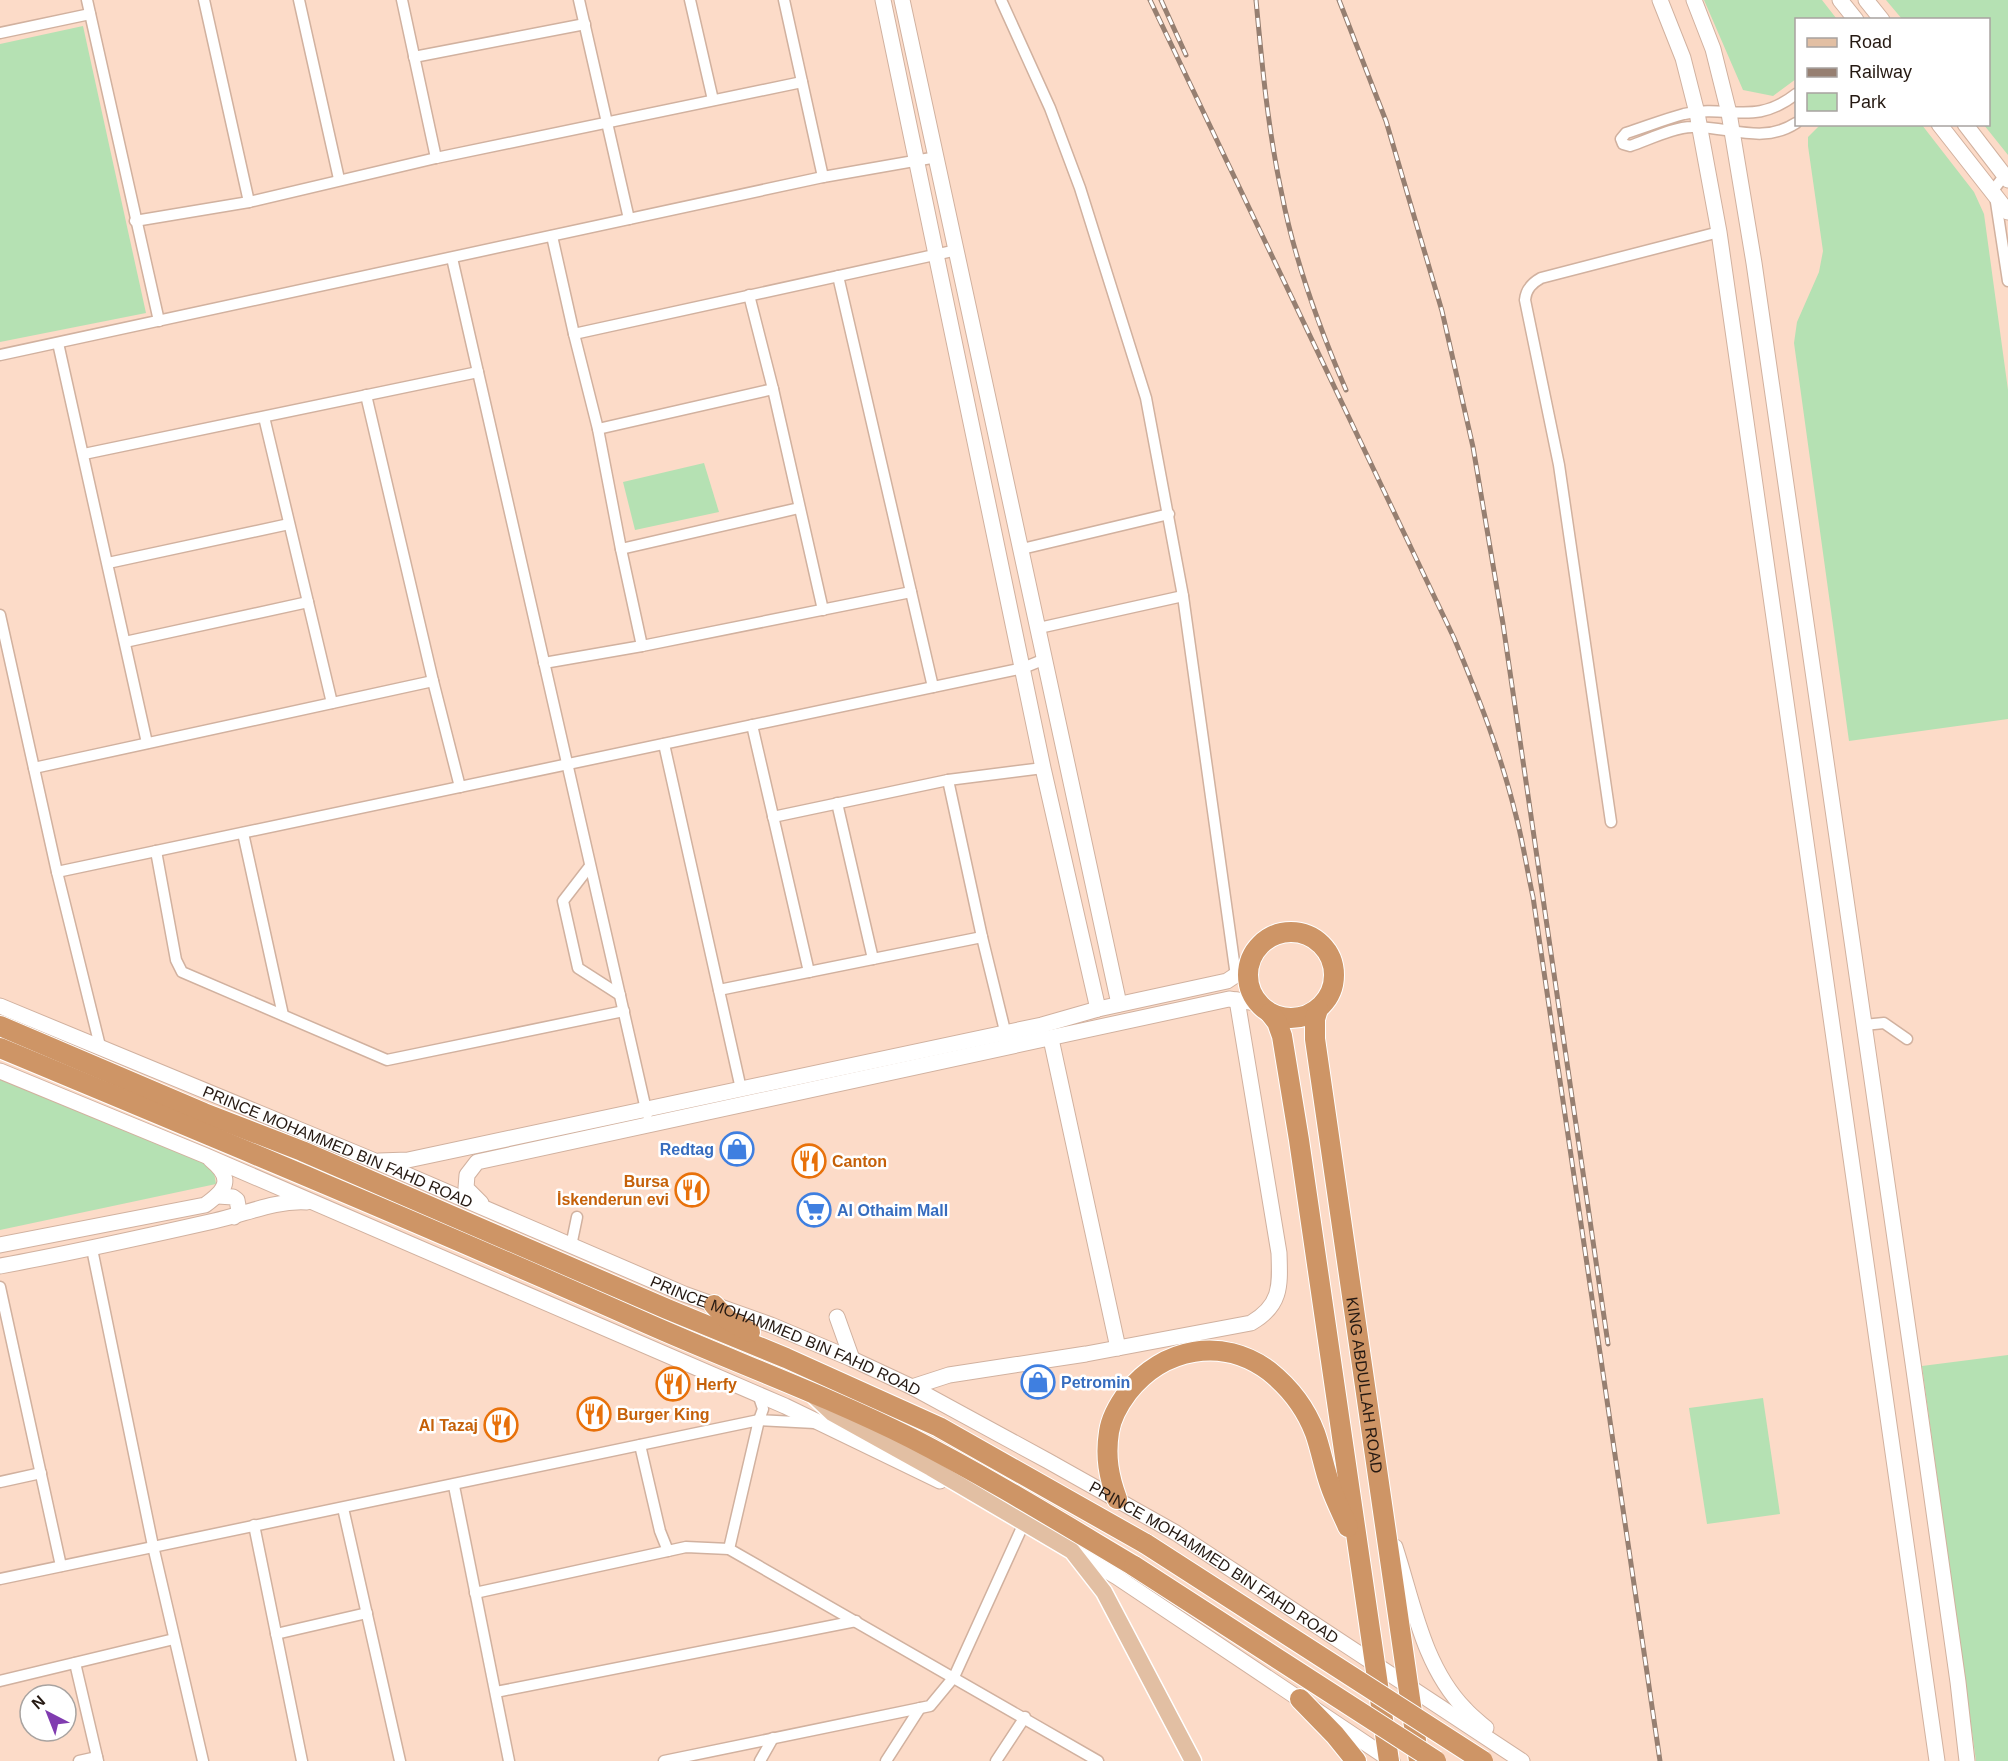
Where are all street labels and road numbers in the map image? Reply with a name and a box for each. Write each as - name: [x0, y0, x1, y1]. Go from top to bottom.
- street label: PRINCE MOHAMMED BIN FAHD ROAD: [200, 1083, 475, 1211]
- street label: PRINCE MOHAMMED BIN FAHD ROAD: [648, 1273, 924, 1399]
- street label: KING ABDULLAH ROAD: [1343, 1296, 1385, 1474]
- street label: PRINCE MOHAMMED BIN FAHD ROAD: [1086, 1478, 1342, 1647]

